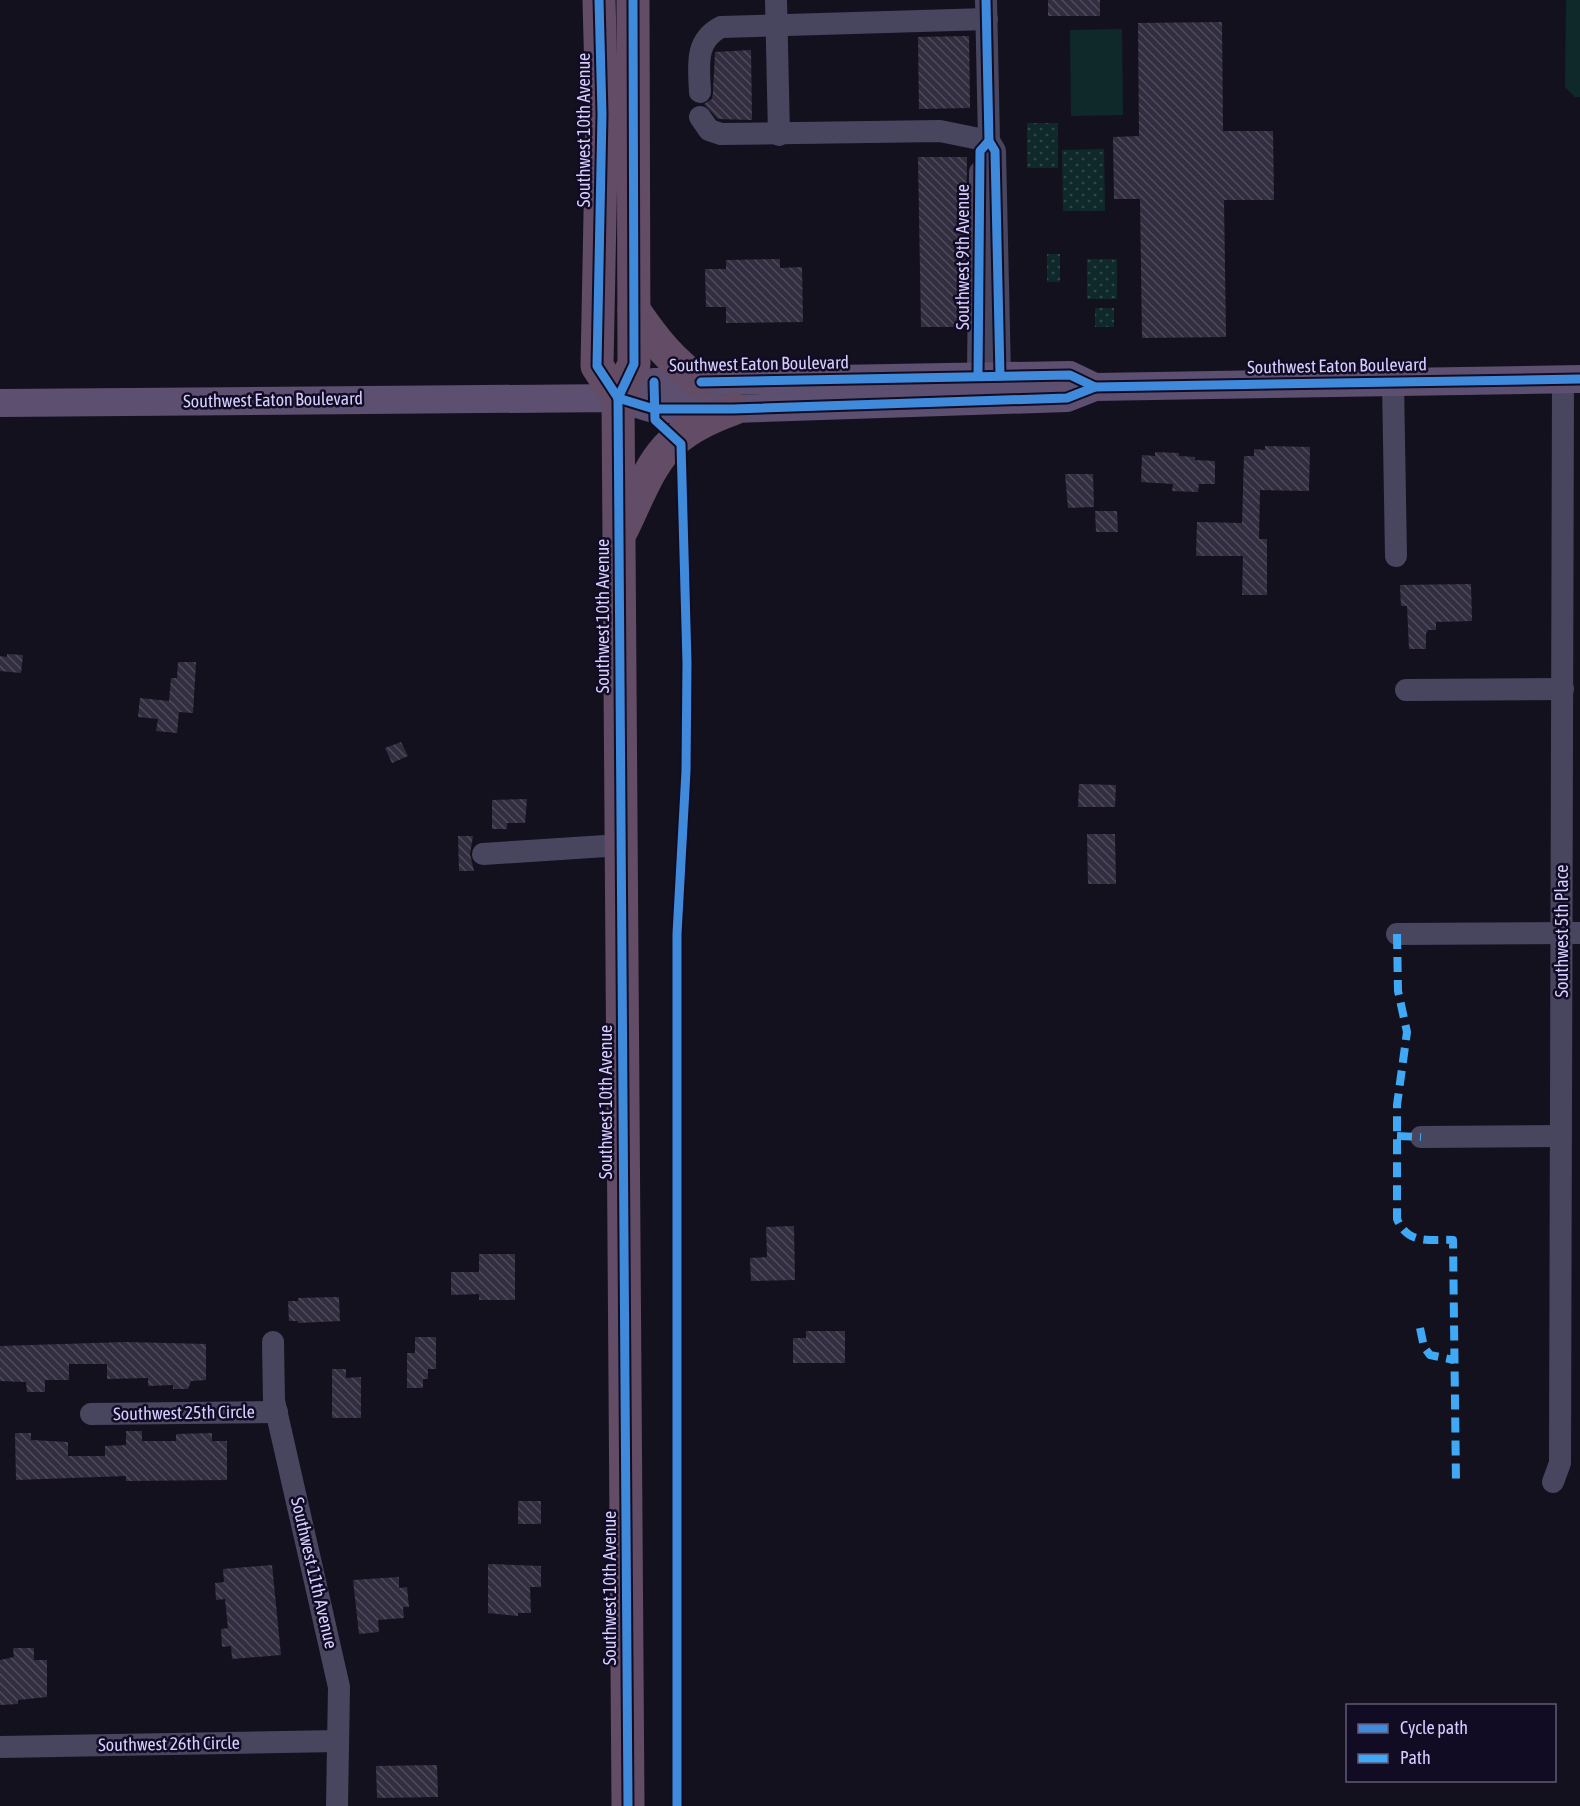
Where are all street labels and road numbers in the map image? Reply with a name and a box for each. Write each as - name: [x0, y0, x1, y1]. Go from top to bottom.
- street label: Southwest 10th Avenue: [573, 53, 594, 207]
- street label: Southwest 9th Avenue: [952, 184, 973, 330]
- street label: Southwest Eaton Boulevard: [669, 351, 849, 376]
- street label: Southwest Eaton Boulevard: [1247, 353, 1427, 378]
- street label: Southwest Eaton Boulevard: [183, 387, 363, 412]
- street label: Southwest 10th Avenue: [592, 539, 613, 693]
- street label: Southwest 5th Place: [1551, 864, 1572, 998]
- street label: Southwest 10th Avenue: [595, 1025, 616, 1179]
- street label: Southwest 25th Circle: [113, 1401, 255, 1424]
- street label: Southwest 11th Avenue: [287, 1495, 342, 1651]
- street label: Southwest 10th Avenue: [599, 1511, 620, 1665]
- street label: Southwest 26th Circle: [98, 1732, 240, 1755]

